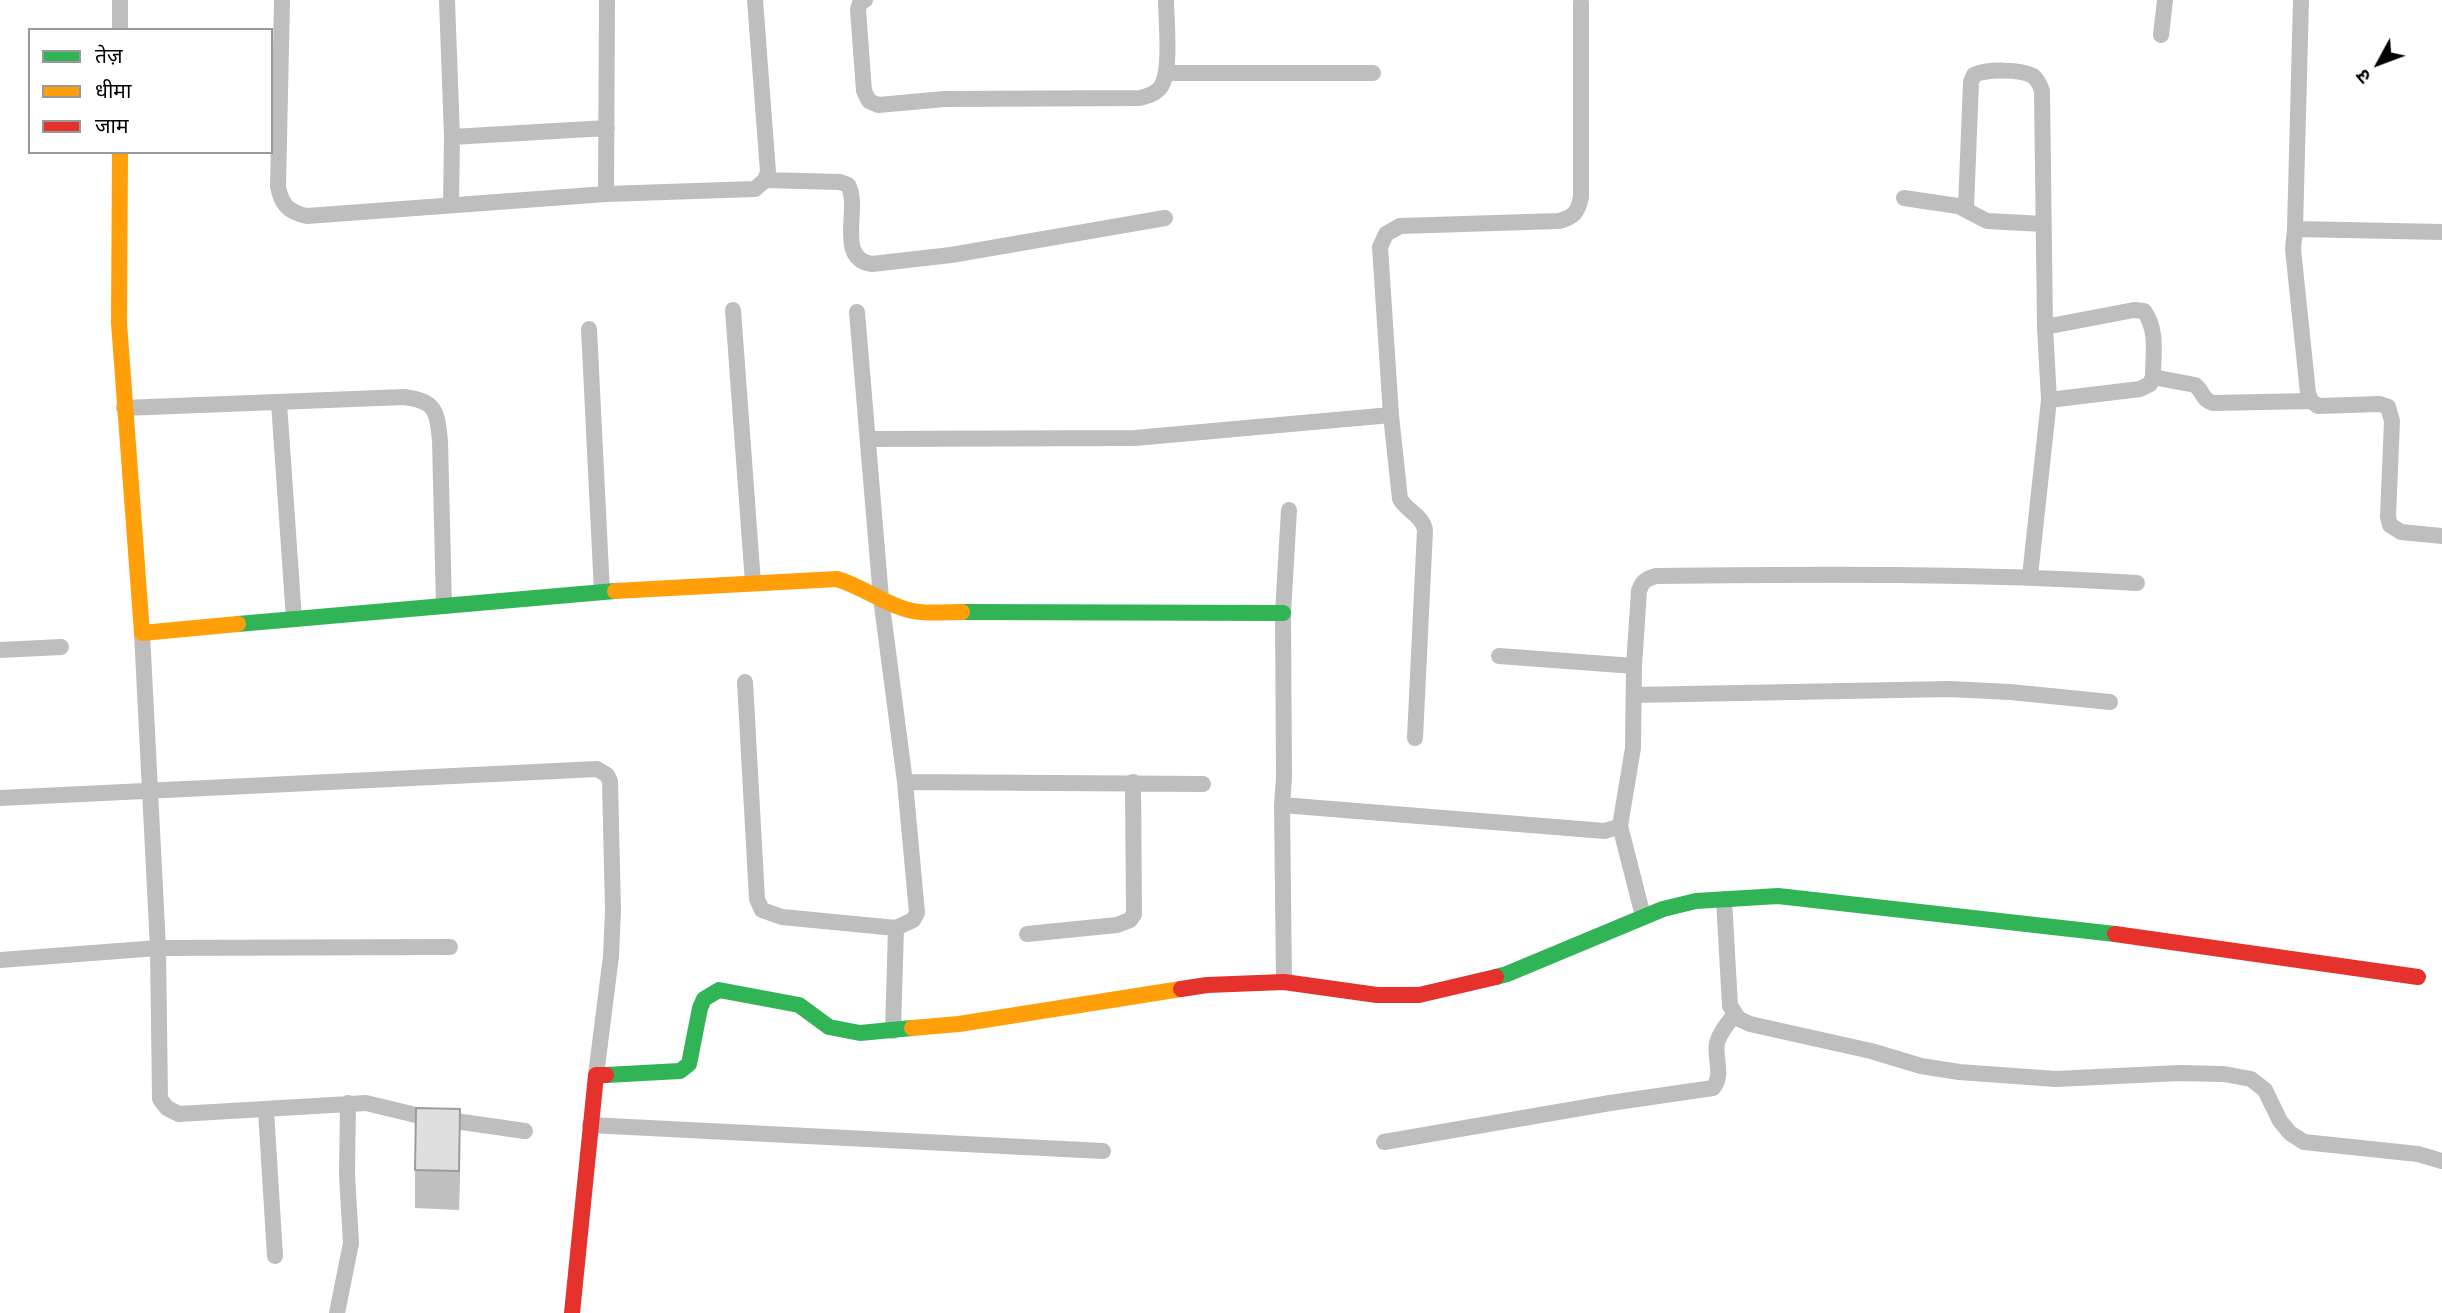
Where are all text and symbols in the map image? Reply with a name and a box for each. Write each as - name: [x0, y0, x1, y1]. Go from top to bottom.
- legend: [28, 28, 273, 154]
- north arrow: [2344, 28, 2414, 98]
- text: तेज़: [95, 41, 123, 69]
- text: उ: [2350, 64, 2377, 90]
- text: धीमा: [95, 76, 131, 104]
- text: जाम: [95, 111, 129, 139]

